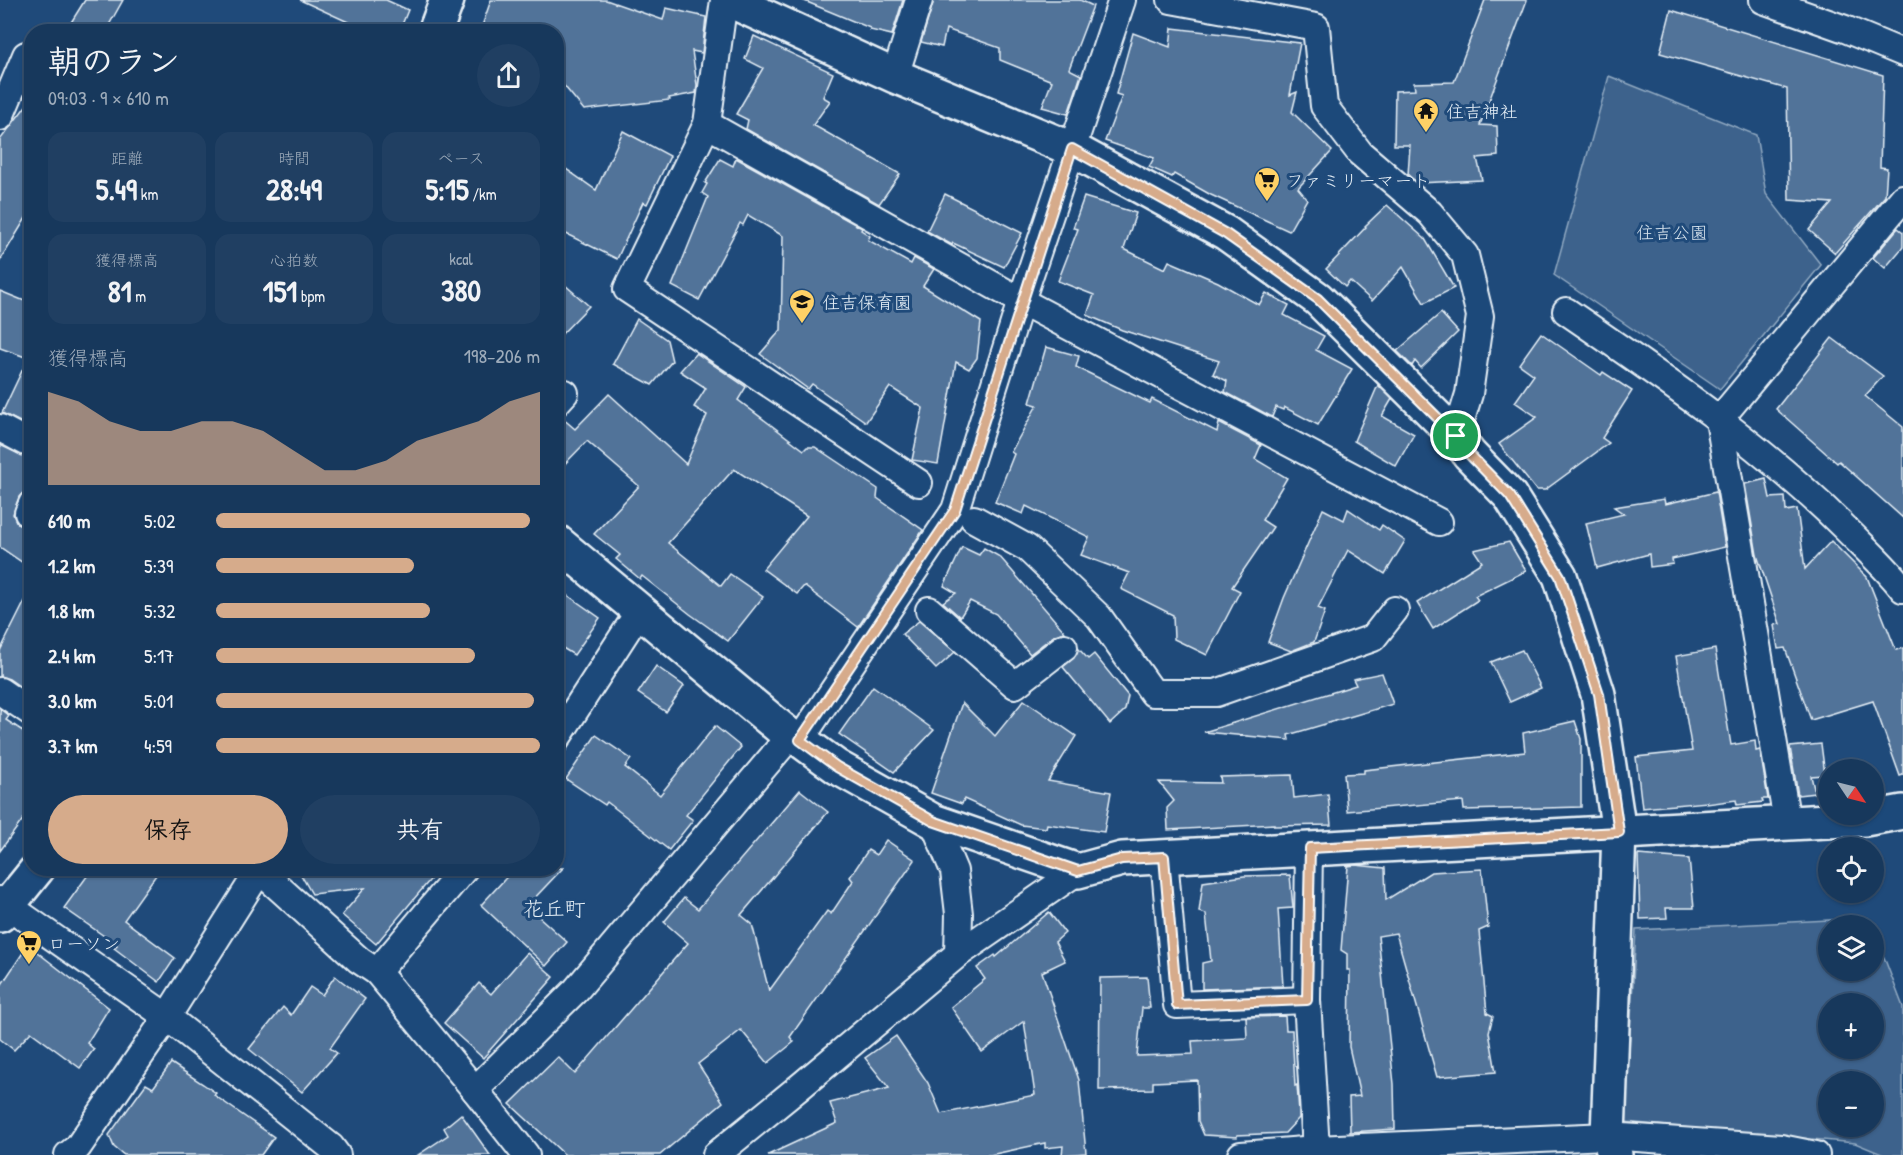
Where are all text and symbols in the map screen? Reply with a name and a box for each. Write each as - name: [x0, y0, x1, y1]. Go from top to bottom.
- text: 朝のラン: [48, 39, 180, 83]
- button: share: [477, 44, 540, 107]
- text: 09:03 · 9 × 610 m: [48, 84, 169, 111]
- temple icon: 住吉神社: [1411, 96, 1441, 134]
- place label: 住吉神社: [1446, 99, 1518, 124]
- text: 距離: [111, 147, 143, 169]
- text: 時間: [278, 147, 310, 169]
- text: ペース: [437, 147, 485, 169]
- supermarket icon: ファミリーマート: [1252, 165, 1282, 203]
- place label: ファミリーマート: [1286, 168, 1430, 193]
- text: 5.49: [96, 169, 137, 209]
- text: 28:49: [266, 169, 322, 209]
- text: 5:15: [425, 169, 469, 209]
- text: km: [137, 183, 158, 205]
- text: /km: [469, 183, 497, 205]
- park label: 住吉公園: [1636, 220, 1708, 245]
- text: kcal: [449, 248, 473, 270]
- text: 獲得標高: [95, 249, 159, 271]
- text: 心拍数: [270, 249, 318, 271]
- text: 380: [441, 270, 481, 310]
- text: 81: [108, 271, 132, 311]
- text: 151: [263, 271, 297, 311]
- text: m: [132, 285, 146, 307]
- text: bpm: [297, 285, 325, 307]
- school or university icon: 住吉保育園: [787, 287, 817, 325]
- place label: 住吉保育園: [822, 290, 912, 315]
- text: 198–206 m: [464, 342, 540, 369]
- text: 獲得標高: [48, 344, 128, 371]
- pin: [1430, 410, 1481, 461]
- icon: arrive: [1439, 419, 1472, 452]
- text: 610 m: [48, 507, 90, 534]
- text: 5:02: [144, 507, 175, 534]
- text: 1.2 km: [48, 552, 95, 579]
- text: 5:39: [144, 552, 173, 579]
- text: 1.8 km: [48, 597, 95, 624]
- text: 5:32: [144, 597, 175, 624]
- text: 2.4 km: [48, 642, 96, 669]
- text: 5:17: [144, 642, 174, 669]
- text: 3.0 km: [48, 687, 97, 714]
- text: 5:01: [144, 687, 173, 714]
- text: 3.7 km: [48, 732, 98, 759]
- text: 4:59: [144, 732, 172, 759]
- north arrow: [1818, 759, 1884, 825]
- map controls: [1818, 759, 1884, 1137]
- button: 保存: [48, 795, 288, 864]
- button: 共有: [300, 795, 540, 864]
- button: locate: [1818, 837, 1884, 903]
- district label: 花丘町: [523, 894, 586, 923]
- button: layers: [1818, 915, 1884, 981]
- supermarket icon: ローソン: [14, 928, 44, 966]
- place label: ローソン: [48, 931, 120, 956]
- button: +: [1818, 993, 1884, 1059]
- button: −: [1818, 1071, 1884, 1137]

